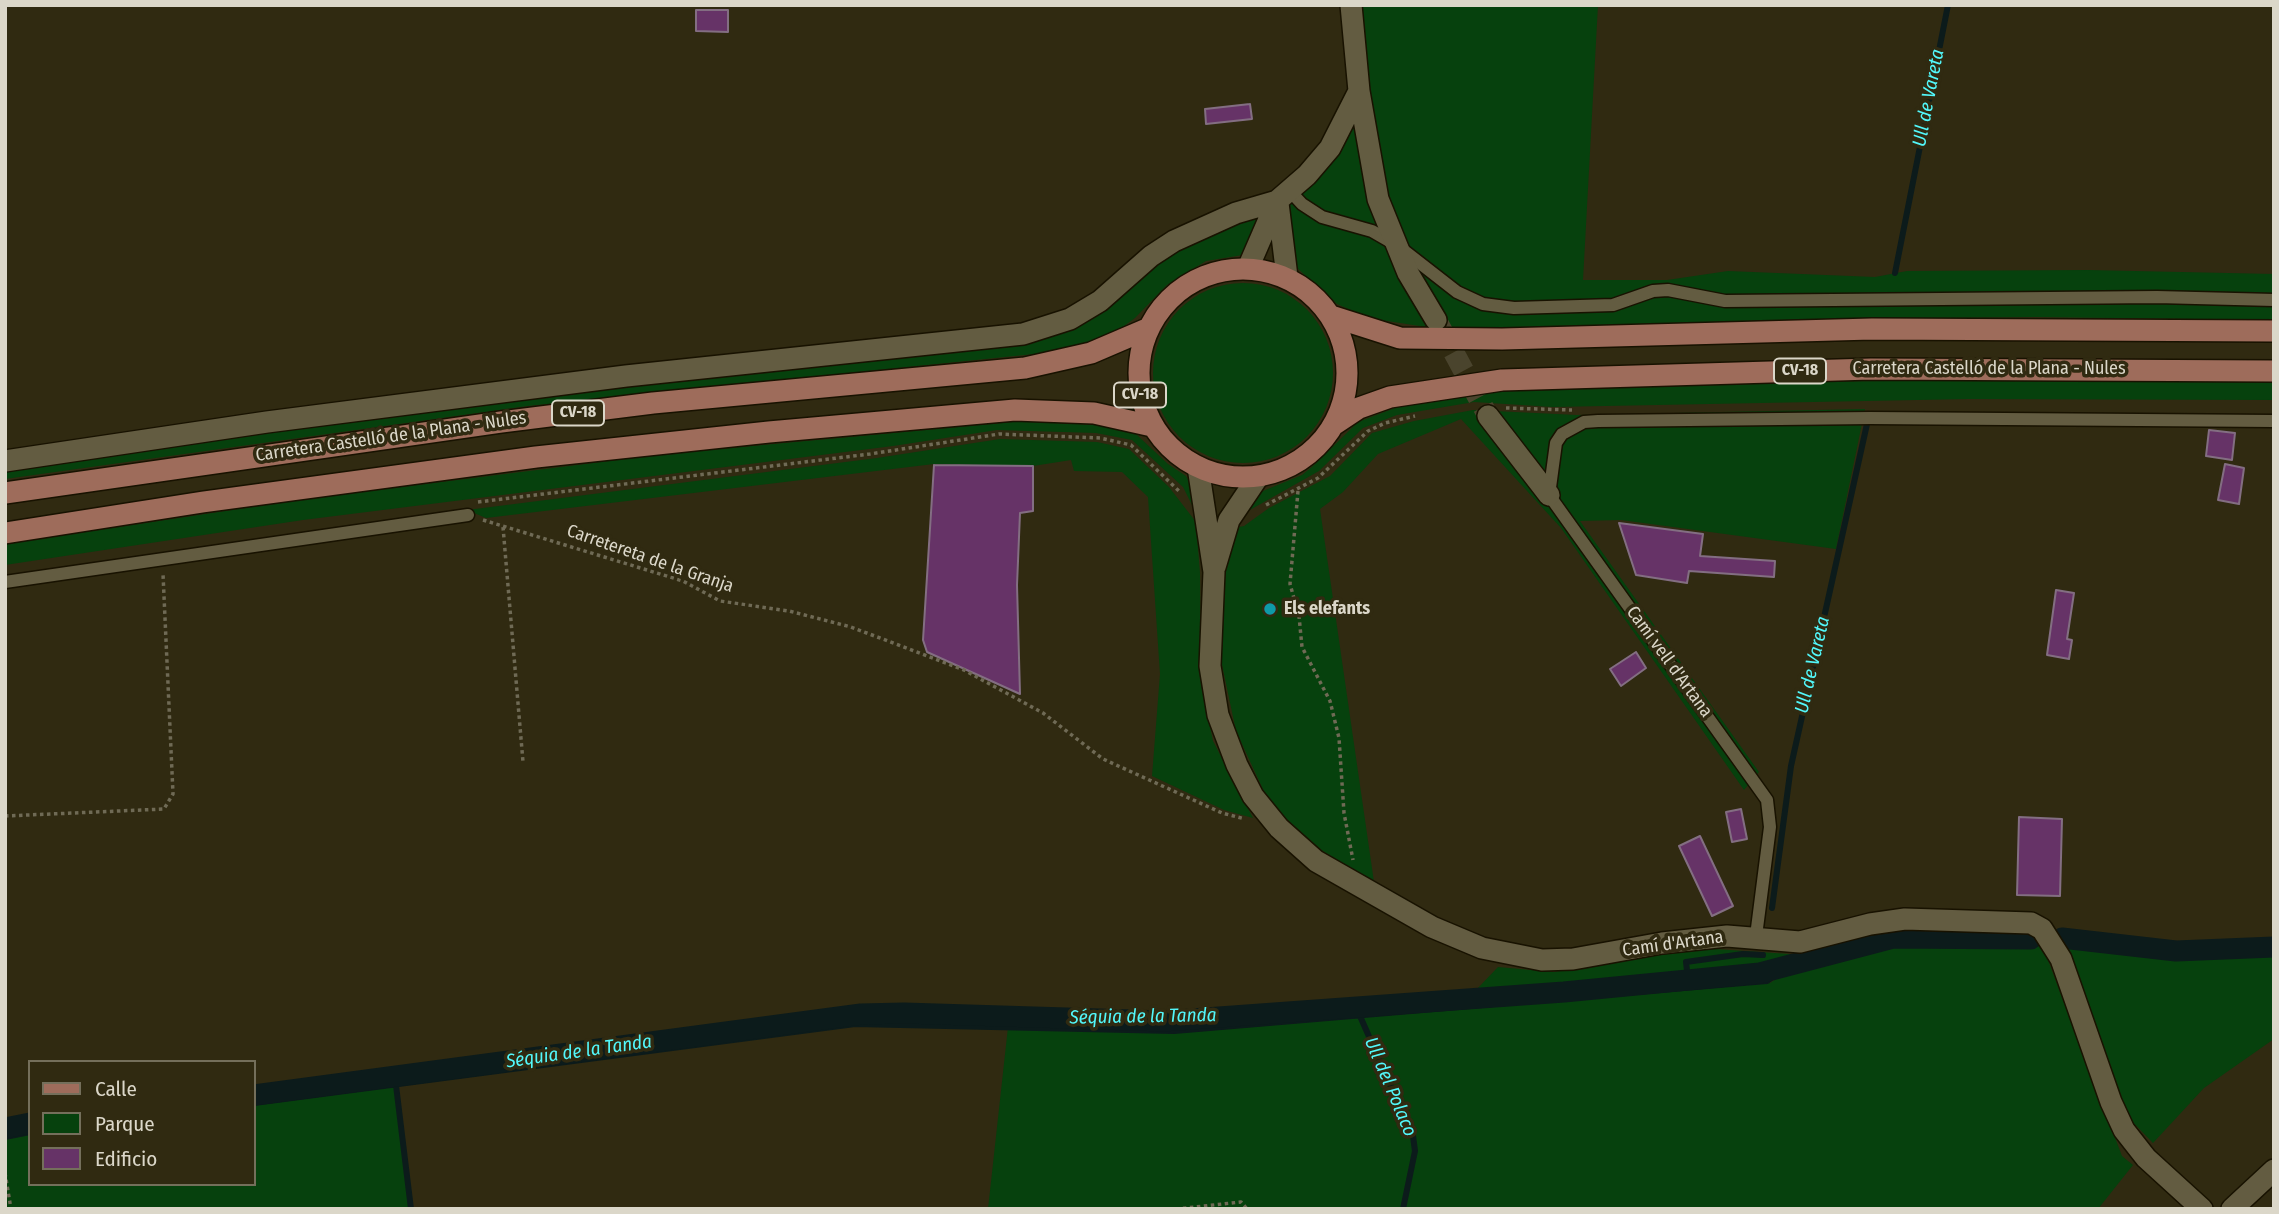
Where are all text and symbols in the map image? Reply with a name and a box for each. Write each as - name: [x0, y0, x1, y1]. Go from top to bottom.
- water label: Ull de Vareta: [1908, 47, 1950, 149]
- road number: CV-18: [1774, 358, 1826, 384]
- street label: Carretera Castelló de la Plana - Nules: [1852, 358, 2126, 380]
- road number: CV-18: [1114, 382, 1166, 408]
- road number: CV-18: [552, 400, 604, 426]
- street label: Carretera Castelló de la Plana - Nules: [254, 407, 528, 467]
- street label: Carretereta de la Granja: [564, 520, 736, 598]
- place label: Els elefants: [1284, 598, 1370, 620]
- marker: Els elefants: [1262, 601, 1278, 617]
- street label: Camí vell d'Artana: [1621, 602, 1717, 722]
- water label: Ull de Vareta: [1791, 614, 1835, 716]
- street label: Camí d'Artana: [1621, 926, 1725, 962]
- water label: Séquia de la Tanda: [1069, 1004, 1217, 1030]
- water label: Séquia de la Tanda: [505, 1030, 653, 1074]
- water label: Ull del Polaco: [1359, 1034, 1421, 1140]
- legend: [28, 1060, 256, 1186]
- text: Calle: [95, 1076, 137, 1102]
- text: Parque: [95, 1111, 155, 1137]
- text: Edificio: [95, 1146, 157, 1172]

